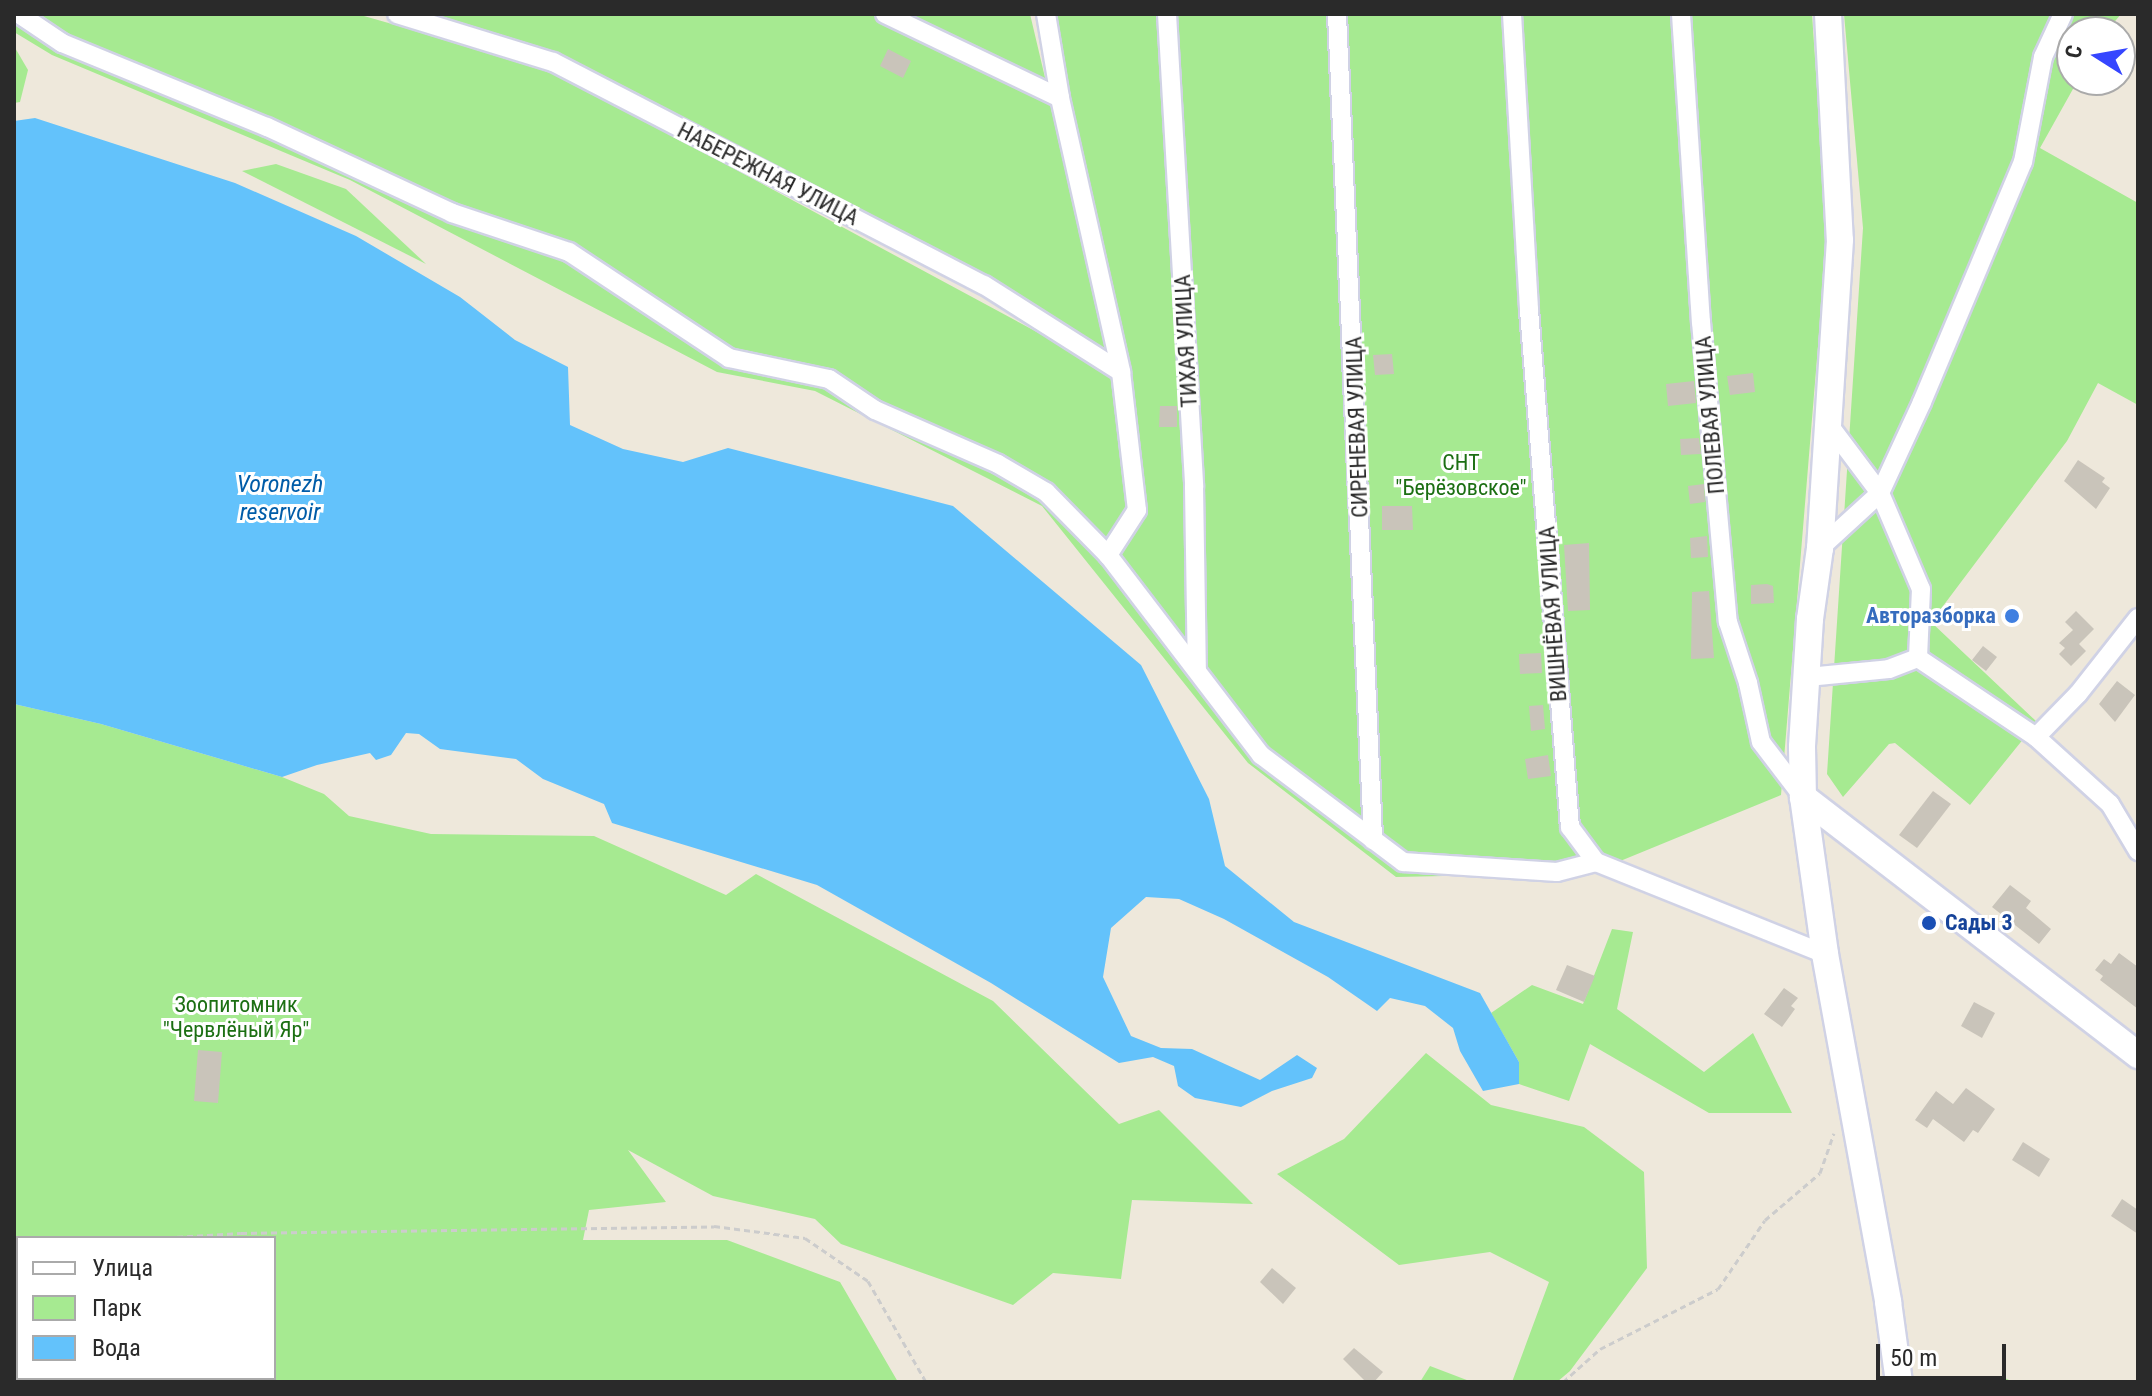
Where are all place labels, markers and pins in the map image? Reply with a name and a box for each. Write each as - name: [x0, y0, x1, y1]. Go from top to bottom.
- place label: Авторазборка: [1866, 603, 1996, 629]
- marker: Авторазборка: [2003, 607, 2021, 625]
- place label: Сады 3: [1945, 910, 2013, 936]
- marker: Сады 3: [1920, 914, 1938, 932]

